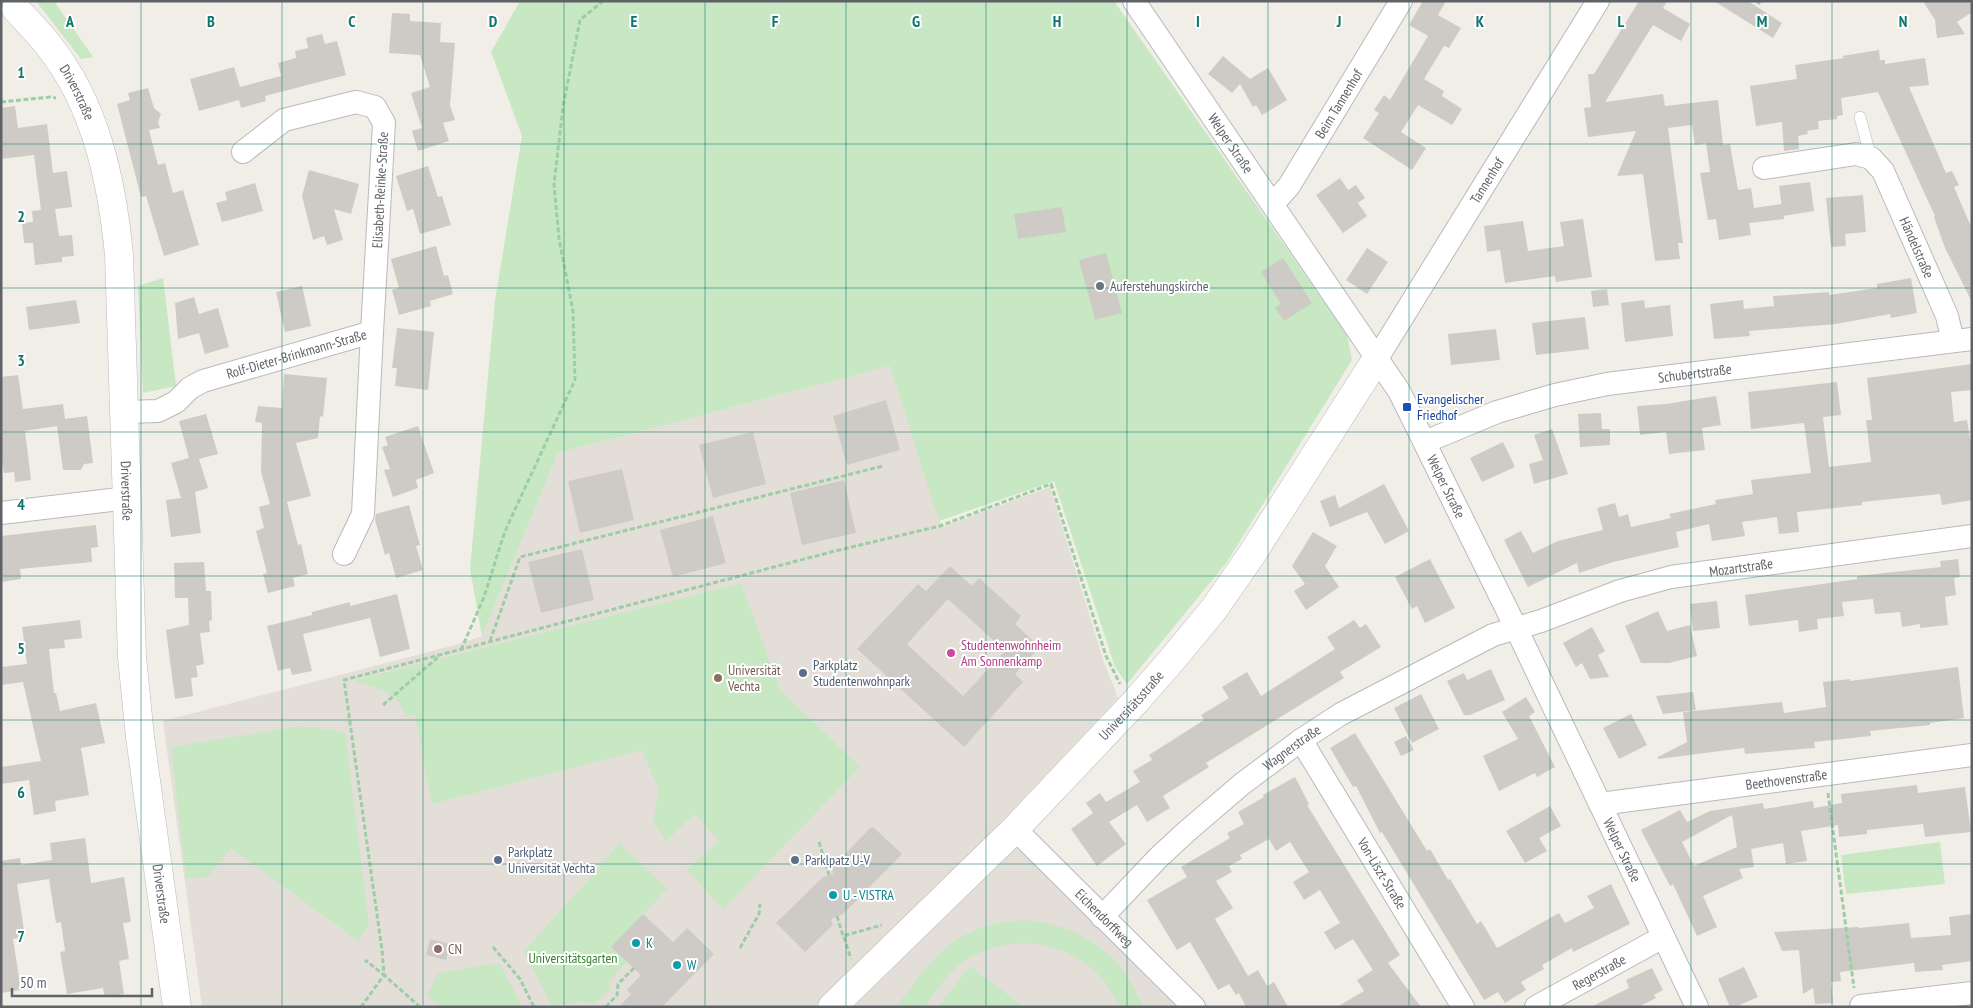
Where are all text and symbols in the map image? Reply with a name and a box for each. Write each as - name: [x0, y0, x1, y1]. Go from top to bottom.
- text: A: [65, 11, 75, 31]
- text: B: [207, 11, 215, 31]
- text: C: [348, 11, 356, 31]
- text: D: [489, 11, 498, 31]
- text: E: [631, 11, 638, 31]
- text: F: [772, 11, 779, 31]
- text: G: [912, 11, 920, 31]
- text: H: [1053, 11, 1061, 31]
- text: I: [1196, 11, 1200, 31]
- text: J: [1336, 11, 1341, 31]
- text: K: [1476, 11, 1485, 31]
- text: L: [1618, 11, 1625, 31]
- text: M: [1757, 11, 1767, 31]
- text: N: [1899, 11, 1907, 31]
- street label: Driverstraße: [56, 61, 99, 123]
- text: 1: [17, 62, 25, 82]
- street label: Beim Tannenhof: [1311, 66, 1367, 142]
- street label: Welper Straße: [1204, 110, 1258, 177]
- street label: Elisabeth-Reinke-Straße: [368, 131, 392, 249]
- street label: Tannenhof: [1466, 154, 1508, 207]
- text: 2: [17, 206, 25, 226]
- street label: Händelstraße: [1895, 214, 1938, 281]
- place label: Auferstehungskirche: [1110, 277, 1209, 295]
- marker: Auferstehungskirche: [1094, 280, 1106, 292]
- street label: Rolf-Dieter-Brinkmann-Straße: [224, 325, 369, 383]
- text: 3: [17, 350, 25, 370]
- street label: Schubertstraße: [1657, 360, 1733, 387]
- place label: Evangelischer Friedhof: [1417, 390, 1484, 424]
- marker: Evangelischer Friedhof: [1401, 401, 1413, 413]
- street label: Welper Straße: [1423, 452, 1469, 521]
- street label: Driverstraße: [117, 461, 137, 521]
- text: 4: [17, 494, 25, 514]
- street label: Mozartstraße: [1708, 554, 1774, 581]
- place label: Studentenwohnheim Am Sonnenkamp: [961, 636, 1061, 670]
- text: 5: [17, 638, 25, 658]
- marker: Studentenwohnheim Am Sonnenkamp: [945, 647, 957, 659]
- place label: Parkplatz Studentenwohnpark: [813, 656, 911, 690]
- place label: Universität Vechta: [727, 661, 781, 695]
- marker: Parkplatz Studentenwohnpark: [797, 667, 809, 679]
- street label: Universitätsstraße: [1095, 667, 1168, 744]
- marker: Universität Vechta: [712, 672, 724, 684]
- street label: Wagnerstraße: [1259, 721, 1324, 774]
- street label: Beethovenstraße: [1745, 765, 1828, 794]
- text: 6: [17, 782, 25, 802]
- street label: Welper Straße: [1599, 815, 1645, 885]
- street label: Von-Liszt-Straße: [1353, 834, 1411, 913]
- place label: Parkplatz Universität Vechta: [508, 843, 595, 877]
- place label: Parklpatz U-V: [805, 851, 871, 869]
- marker: Parkplatz Universität Vechta: [492, 854, 504, 866]
- marker: Parklpatz U-V: [789, 854, 801, 866]
- street label: Driverstraße: [149, 863, 175, 925]
- street label: Eichendorffweg: [1071, 885, 1137, 951]
- place label: U - VISTRA: [843, 886, 894, 904]
- marker: U - VISTRA: [827, 889, 839, 901]
- text: 7: [17, 926, 25, 946]
- place label: K: [646, 934, 653, 952]
- marker: K: [630, 937, 642, 949]
- place label: CN: [448, 940, 462, 958]
- marker: CN: [432, 943, 444, 955]
- park label: Universitätsgarten: [529, 949, 617, 967]
- street label: Regerstraße: [1569, 950, 1629, 994]
- place label: W: [687, 956, 697, 974]
- marker: W: [671, 959, 683, 971]
- scale bar: [12, 966, 152, 998]
- text: 50 m: [20, 973, 46, 992]

